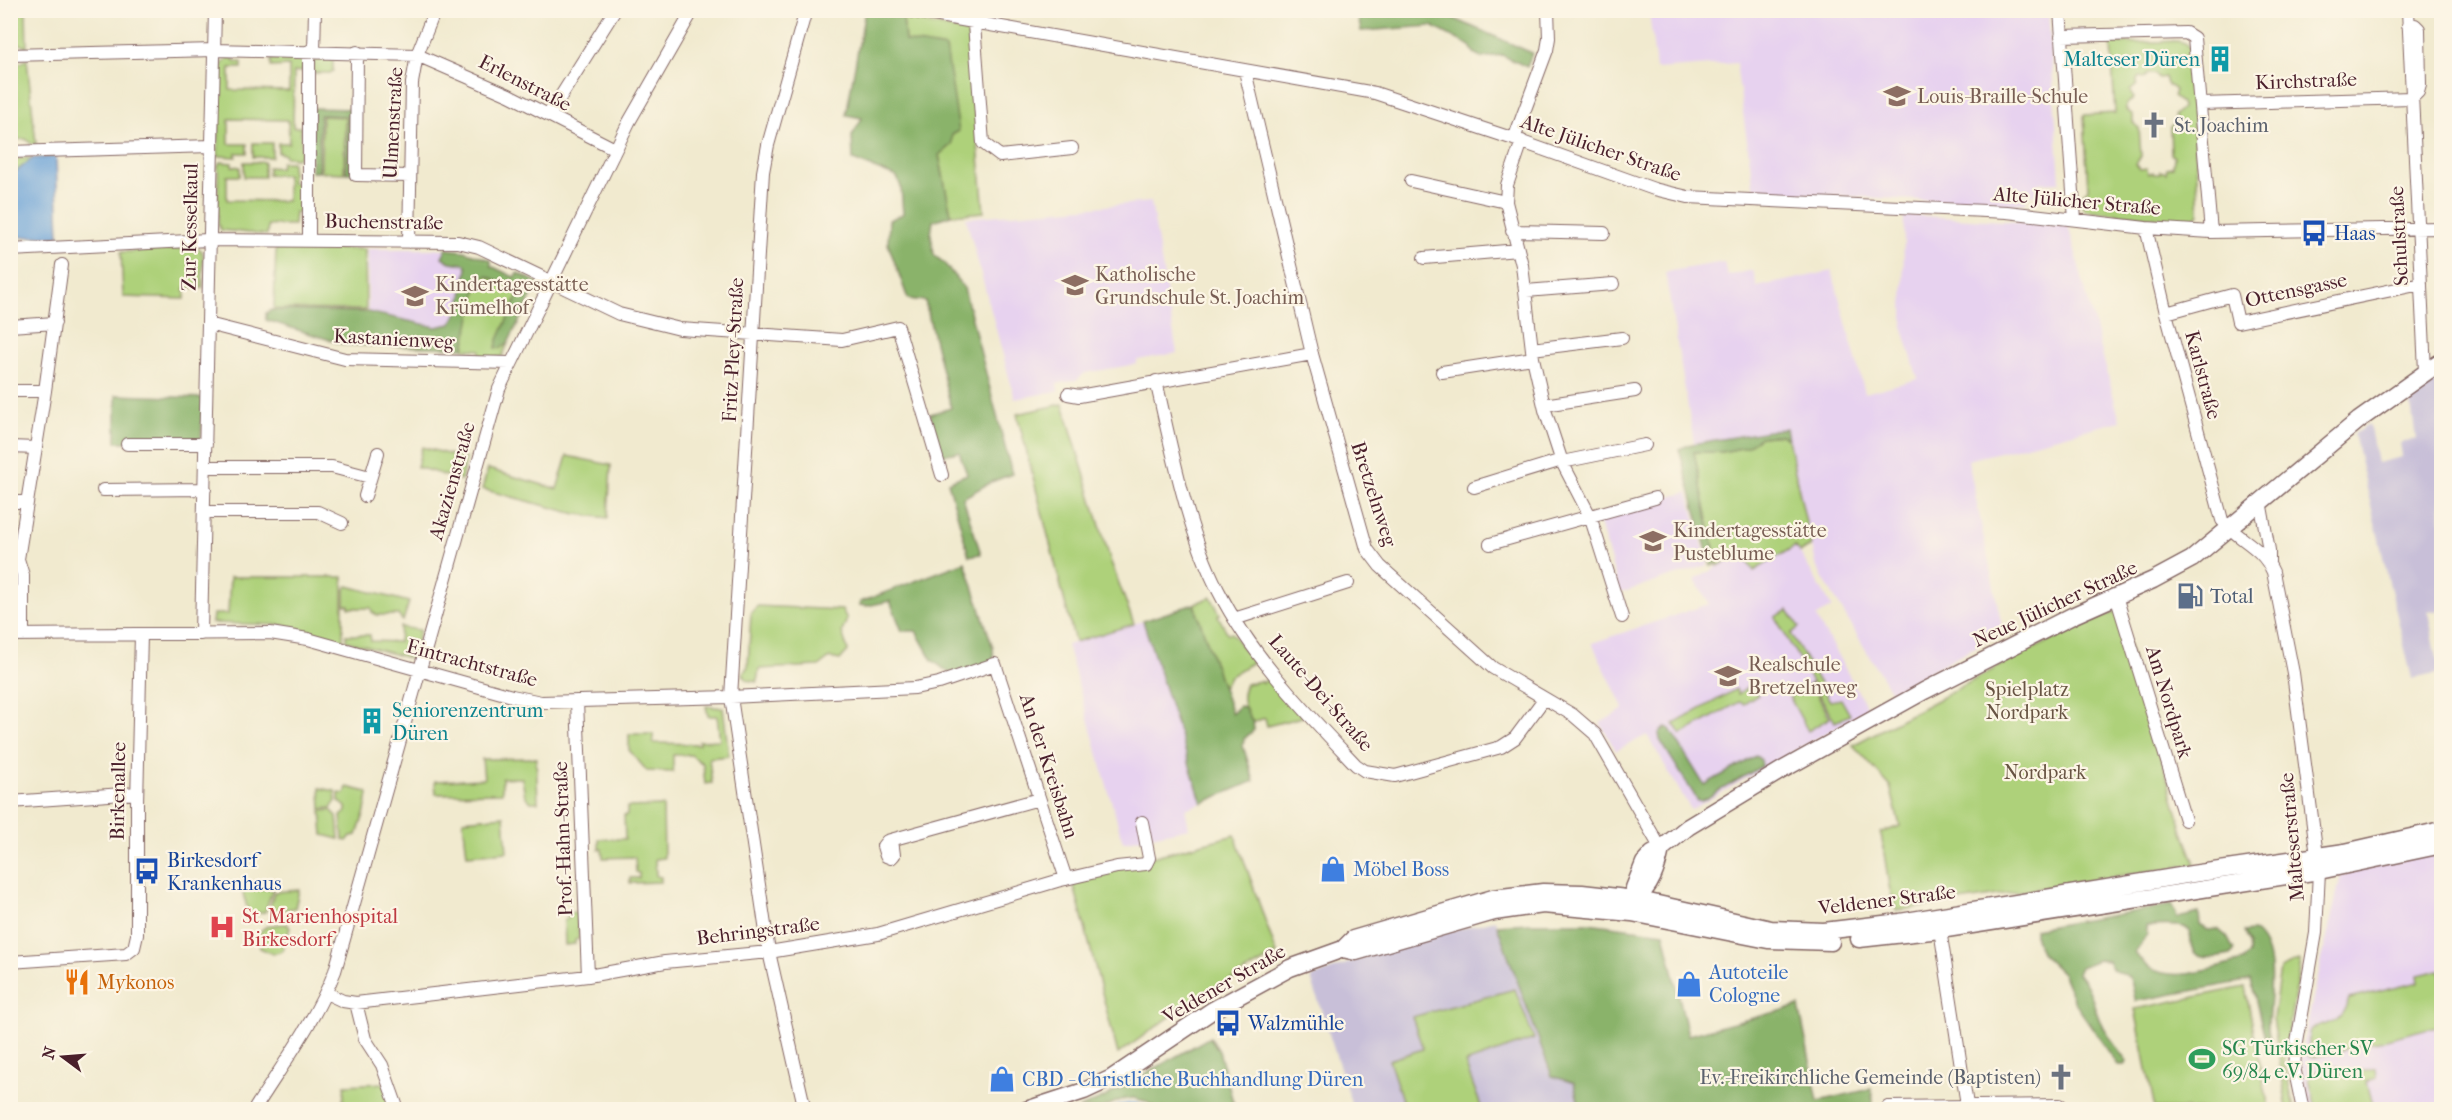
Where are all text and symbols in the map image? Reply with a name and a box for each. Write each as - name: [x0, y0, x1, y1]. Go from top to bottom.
- building icon: Malteser Düren: [2205, 44, 2235, 74]
- place label: Malteser Düren: [2063, 48, 2200, 71]
- street label: Erlenstraße: [475, 50, 575, 116]
- street label: Ulmenstraße: [379, 66, 407, 180]
- street label: Kirchstraße: [2255, 68, 2357, 94]
- school or university icon: Louis-Braille-Schule: [1882, 81, 1912, 111]
- place label: Louis-Braille-Schule: [1917, 85, 2088, 108]
- street label: Alte Jülicher Straße: [1517, 109, 1684, 186]
- church icon: St. Joachim: [2139, 110, 2169, 140]
- place label: St. Joachim: [2174, 114, 2269, 137]
- street label: Zur Kesselkaul: [177, 162, 203, 291]
- street label: Alte Jülicher Straße: [1991, 182, 2162, 220]
- street label: Schulstraße: [2385, 185, 2413, 287]
- street label: Buchenstraße: [324, 209, 444, 235]
- bus stop icon: Haas: [2299, 218, 2329, 248]
- place label: Haas: [2334, 222, 2376, 245]
- place label: Katholische Grundschule St. Joachim: [1095, 263, 1304, 309]
- street label: Ottensgasse: [2243, 268, 2349, 312]
- school or university icon: Katholische Grundschule St. Joachim: [1060, 270, 1090, 300]
- place label: Kindertagesstätte Krümelhof: [435, 273, 589, 319]
- street label: Fritz-Pley-Straße: [718, 277, 748, 423]
- school or university icon: Kindertagesstätte Krümelhof: [400, 281, 430, 311]
- street label: Kastanienweg: [333, 324, 455, 354]
- street label: Karlstraße: [2180, 328, 2226, 422]
- street label: Akazienstraße: [424, 419, 480, 544]
- street label: Bretzelnweg: [1346, 439, 1402, 550]
- place label: Kindertagesstätte Pusteblume: [1673, 519, 1827, 565]
- school or university icon: Kindertagesstätte Pusteblume: [1638, 526, 1668, 556]
- street label: Neue Jülicher Straße: [1969, 556, 2141, 652]
- fuel station icon: Total: [2175, 581, 2205, 611]
- place label: Total: [2210, 585, 2254, 608]
- street label: Laute-Dei-Straße: [1264, 630, 1378, 756]
- street label: Eintrachtstraße: [404, 634, 540, 692]
- street label: Am Nordpark: [2141, 642, 2197, 762]
- place label: Realschule Bretzelnweg: [1748, 653, 1857, 699]
- school or university icon: Realschule Bretzelnweg: [1713, 661, 1743, 691]
- park label: Spielplatz Nordpark: [1985, 678, 2069, 724]
- street label: An der Kreisbahn: [1014, 690, 1083, 842]
- place label: Seniorenzentrum Düren: [392, 699, 544, 745]
- building icon: Seniorenzentrum Düren: [357, 706, 387, 736]
- street label: Birkenallee: [106, 741, 130, 841]
- street label: Prof.-Hahn-Straße: [549, 761, 577, 917]
- park label: Nordpark: [2004, 761, 2087, 784]
- street label: Malteserstraße: [2275, 772, 2309, 902]
- place label: Birkesdorf Krankenhaus: [167, 849, 282, 895]
- shop icon: Möbel Boss: [1318, 854, 1348, 884]
- bus stop icon: Birkesdorf Krankenhaus: [132, 856, 162, 886]
- place label: Möbel Boss: [1353, 858, 1449, 881]
- street label: Veldener Straße: [1816, 880, 1957, 920]
- place label: St. Marienhospital Birkesdorf: [242, 905, 399, 951]
- hospital icon: St. Marienhospital Birkesdorf: [207, 912, 237, 942]
- street label: Behringstraße: [695, 912, 821, 950]
- street label: Veldener Straße: [1158, 939, 1290, 1029]
- place label: Autoteile Cologne: [1708, 961, 1789, 1007]
- restaurant icon: Mykonos: [62, 967, 92, 997]
- shop icon: Autoteile Cologne: [1674, 969, 1704, 999]
- place label: Mykonos: [97, 971, 174, 994]
- bus stop icon: Walzmühle: [1213, 1008, 1243, 1038]
- place label: Walzmühle: [1247, 1012, 1344, 1035]
- north arrow: [33, 1027, 93, 1087]
- place label: SG Türkischer SV 69/84 e.V. Düren: [2222, 1037, 2374, 1083]
- text: N: [38, 1044, 60, 1061]
- sports icon: SG Türkischer SV 69/84 e.V. Düren: [2187, 1044, 2217, 1074]
- church icon: Ev.-Freikirchliche Gemeinde (Baptisten): [2046, 1062, 2076, 1092]
- shop icon: CBD - Christliche Buchhandlung Düren: [987, 1064, 1017, 1094]
- place label: Ev.-Freikirchliche Gemeinde (Baptisten): [1699, 1066, 2041, 1089]
- place label: CBD - Christliche Buchhandlung Düren: [1022, 1068, 1364, 1091]

